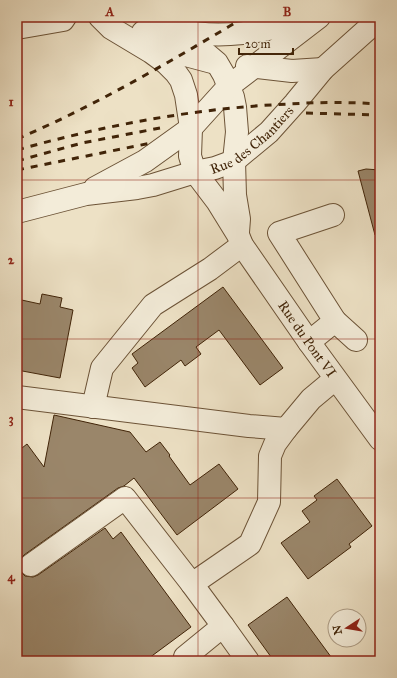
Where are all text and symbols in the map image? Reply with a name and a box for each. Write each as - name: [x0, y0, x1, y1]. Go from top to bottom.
- text: A: [105, 4, 115, 20]
- text: B: [283, 4, 292, 20]
- scale bar: [239, 30, 293, 56]
- text: 20 m: [245, 37, 271, 51]
- text: 1: [8, 94, 14, 110]
- street label: Rue des Chantiers: [208, 102, 297, 178]
- text: 2: [8, 252, 15, 268]
- street label: Rue du Pont VI: [275, 297, 340, 380]
- text: 3: [8, 411, 14, 427]
- text: 4: [7, 569, 15, 585]
- north arrow: [327, 608, 367, 648]
- text: N: [330, 623, 345, 636]

